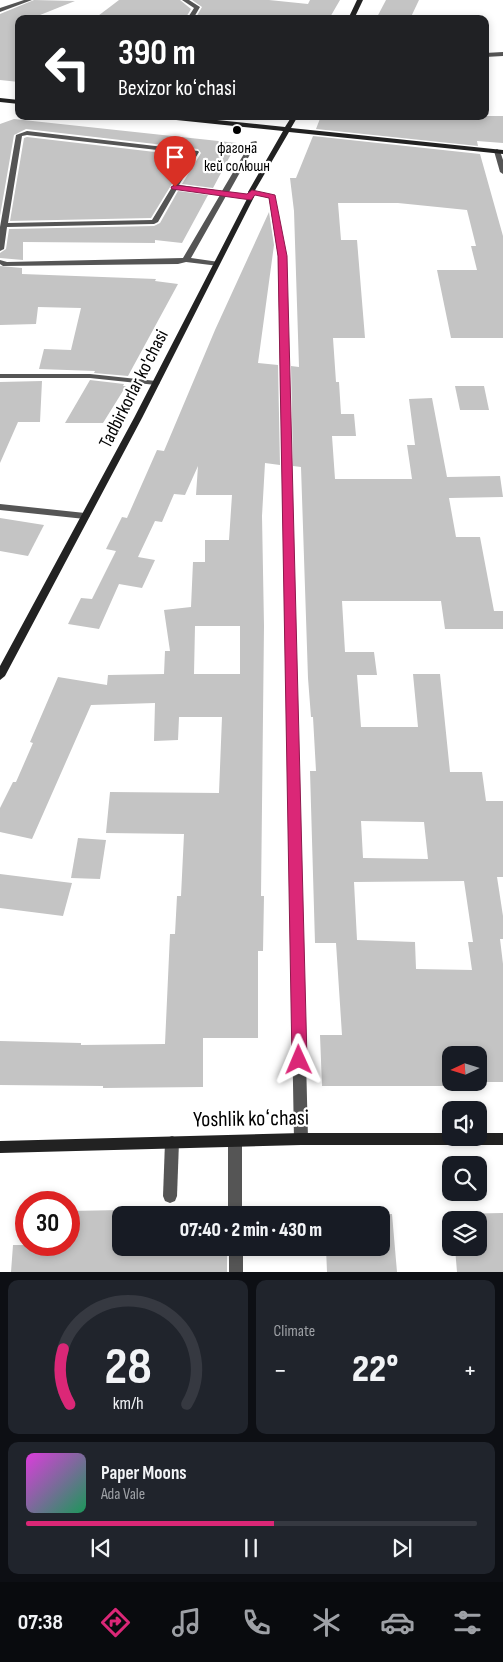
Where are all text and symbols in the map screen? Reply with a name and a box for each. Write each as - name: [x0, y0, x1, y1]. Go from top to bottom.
- text: 390 m: [118, 32, 196, 75]
- icon: left: [35, 35, 100, 100]
- text: Bexizor koʻchasi: [118, 75, 236, 102]
- marker: фагона кей солюшн: [231, 124, 243, 136]
- pin: [154, 136, 196, 187]
- place label: фагона кей солюшн: [204, 139, 270, 176]
- icon: arrive: [161, 143, 189, 171]
- street label: Tadbirkorlar ko'chasi: [94, 326, 174, 452]
- position arrow: [272, 1033, 324, 1085]
- north arrow: [442, 1046, 488, 1091]
- map controls: [442, 1046, 487, 1256]
- button: sound: [442, 1101, 487, 1146]
- street label: Yoshlik koʻchasi: [193, 1104, 309, 1134]
- button: search: [442, 1156, 487, 1201]
- speed limit sign: 30: [15, 1191, 80, 1256]
- button: layers: [442, 1211, 487, 1256]
- text: 07:40 · 2 min · 430 m: [180, 1219, 322, 1242]
- text: Climate: [274, 1322, 315, 1341]
- text: 28: [104, 1336, 151, 1399]
- text: 22°: [352, 1347, 398, 1392]
- text: −: [274, 1354, 287, 1387]
- text: +: [463, 1354, 477, 1387]
- text: km/h: [112, 1393, 143, 1414]
- text: Paper Moons: [101, 1462, 187, 1485]
- text: Ada Vale: [101, 1485, 145, 1504]
- icon: previous: [87, 1534, 115, 1562]
- icon: pause: [237, 1534, 265, 1562]
- icon: next: [388, 1534, 416, 1562]
- icon: directions: [98, 1605, 133, 1640]
- icon: music: [169, 1605, 204, 1640]
- icon: phone: [239, 1605, 274, 1640]
- icon: climate: [309, 1605, 344, 1640]
- icon: car: [380, 1605, 415, 1640]
- icon: filters: [450, 1605, 485, 1640]
- text: 07:38: [18, 1609, 63, 1636]

